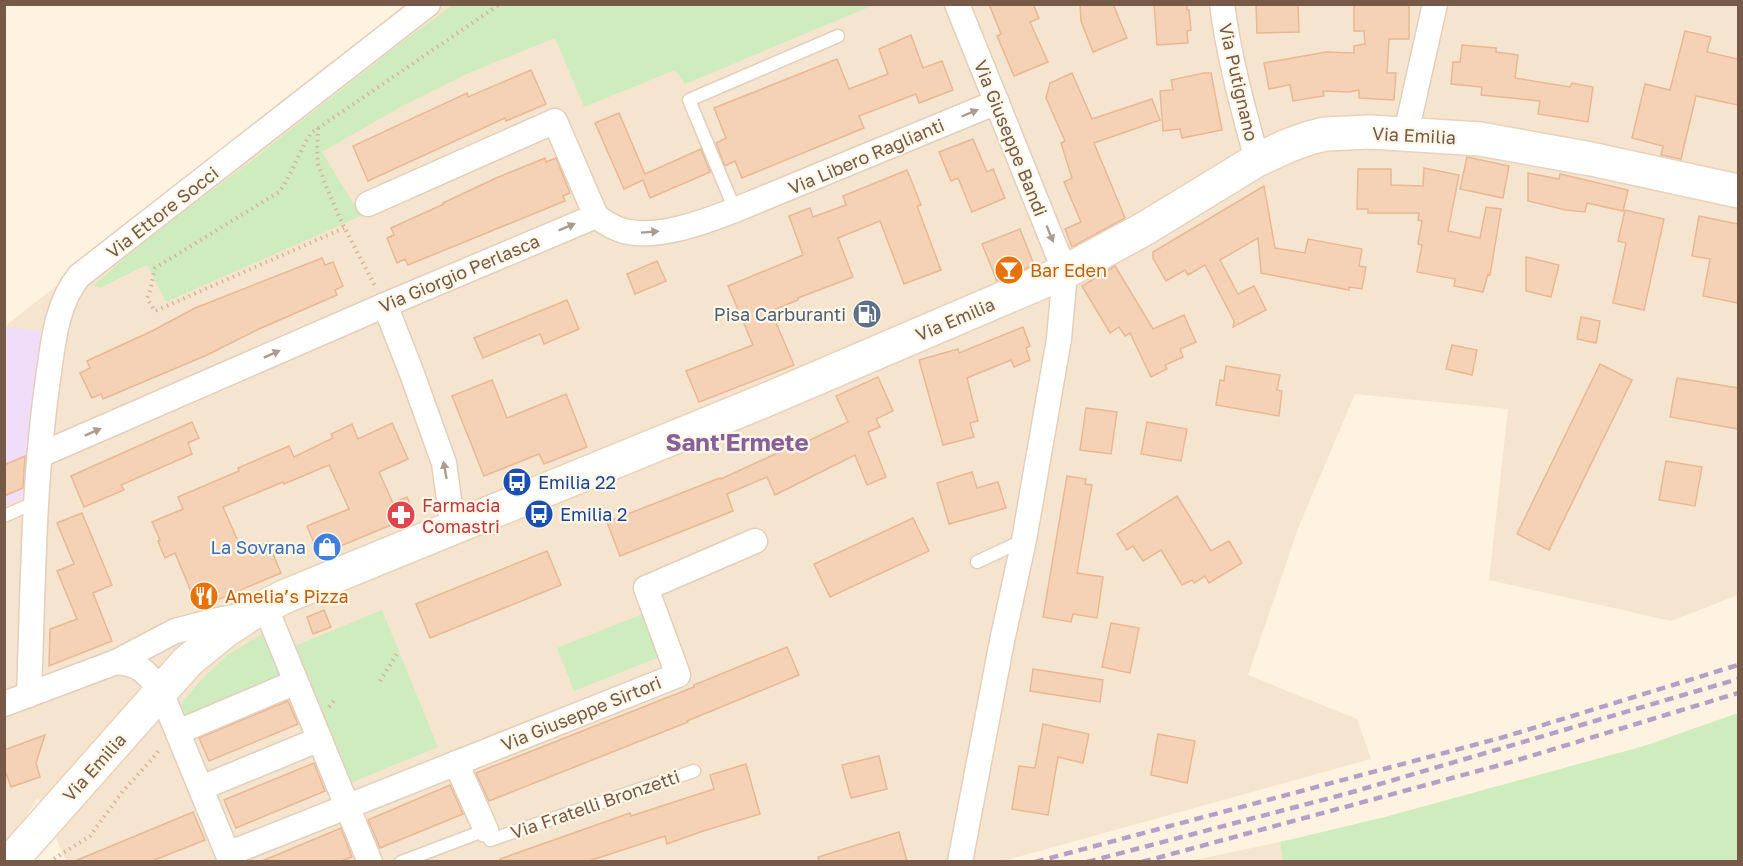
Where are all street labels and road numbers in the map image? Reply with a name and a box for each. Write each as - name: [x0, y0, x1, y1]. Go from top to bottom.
- street label: Via Putignano: [1215, 21, 1263, 143]
- street label: Via Giuseppe Bandi: [970, 57, 1052, 219]
- street label: Via Libero Raglianti: [785, 113, 947, 199]
- street label: Via Emilia: [1371, 122, 1457, 148]
- street label: Via Ettore Socci: [102, 161, 222, 263]
- street label: Via Giorgio Perlasca: [375, 229, 543, 317]
- street label: Via Emilia: [912, 292, 998, 346]
- street label: Via Giuseppe Sirtori: [498, 671, 664, 755]
- street label: Via Emilia: [58, 728, 130, 806]
- street label: Via Fratelli Bronzetti: [508, 765, 682, 843]

